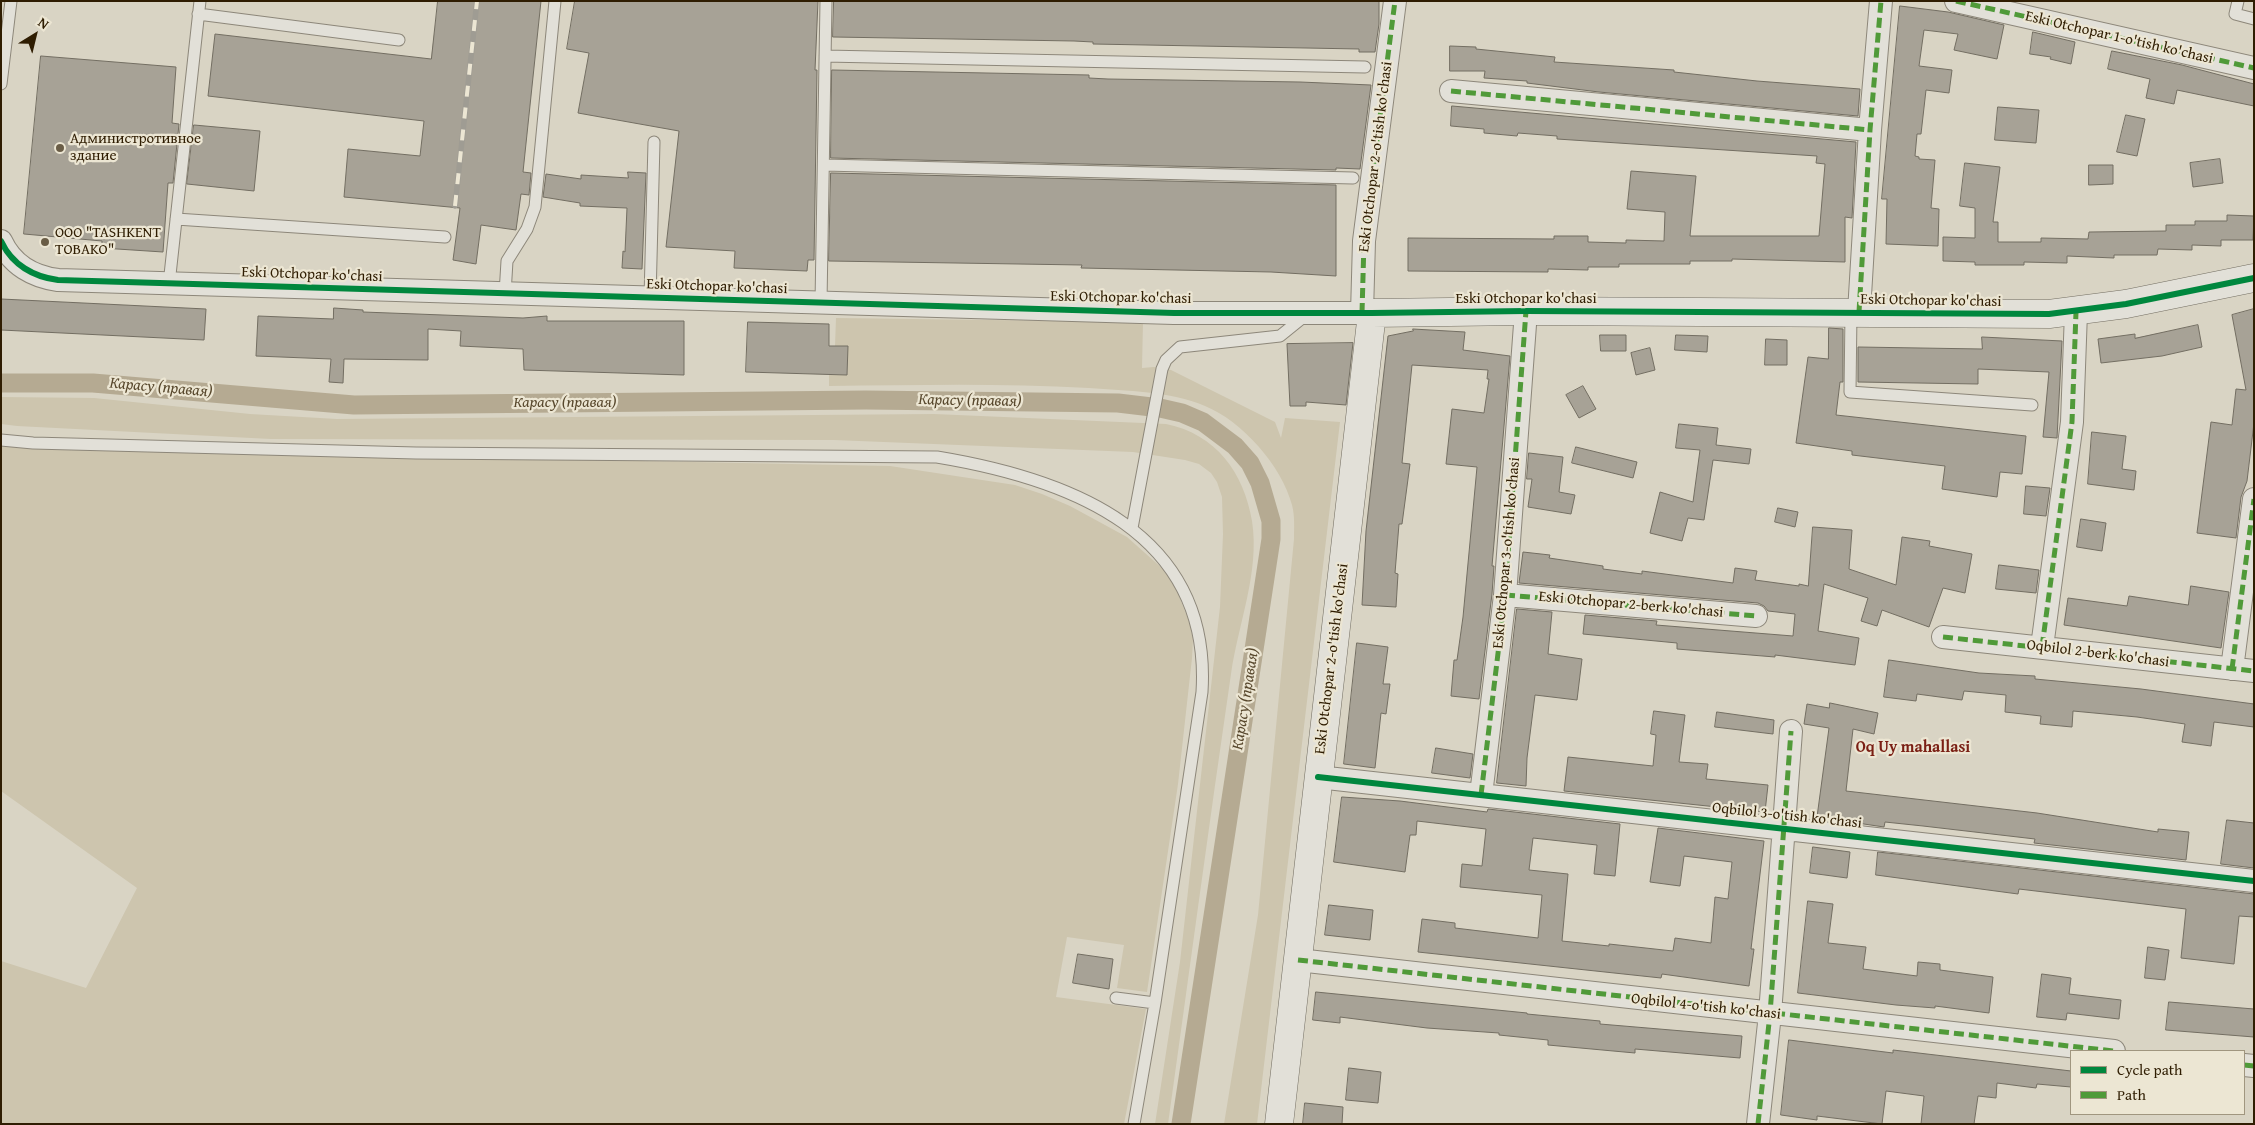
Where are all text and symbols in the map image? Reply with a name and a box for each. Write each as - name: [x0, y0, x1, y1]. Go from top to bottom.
- street label: Eski Otchopar 1-o'tish ko'chasi: [2023, 8, 2215, 68]
- north arrow: [10, 10, 60, 60]
- text: N: [34, 12, 53, 34]
- street label: Eski Otchopar 2-o'tish ko'chasi: [1355, 60, 1397, 254]
- place label: Администротивное здание: [70, 130, 201, 165]
- marker: Администротивное здание: [54, 142, 66, 154]
- place label: OOO "TASHKENT TOBAKO": [55, 224, 161, 259]
- marker: OOO "TASHKENT TOBAKO": [39, 236, 51, 248]
- street label: Eski Otchopar ko'chasi: [241, 264, 383, 286]
- street label: Eski Otchopar ko'chasi: [646, 276, 788, 298]
- street label: Eski Otchopar ko'chasi: [1050, 288, 1192, 308]
- street label: Eski Otchopar ko'chasi: [1455, 290, 1597, 308]
- street label: Eski Otchopar ko'chasi: [1860, 291, 2002, 311]
- water label: Карасу (правая): [109, 374, 213, 402]
- water label: Карасу (правая): [918, 391, 1022, 411]
- water label: Карасу (правая): [513, 393, 617, 413]
- street label: Eski Otchopar 3-o'tish ko'chasi: [1490, 456, 1524, 650]
- street label: Eski Otchopar 2-o'tish ko'chasi: [1311, 562, 1353, 756]
- street label: Eski Otchopar 2-berk ko'chasi: [1538, 588, 1724, 622]
- street label: Oqbilol 2-berk ko'chasi: [2026, 636, 2170, 672]
- water label: Карасу (правая): [1228, 647, 1264, 751]
- district label: Oq Uy mahallasi: [1856, 738, 1970, 758]
- street label: Oqbilol 3-o'tish ko'chasi: [1711, 799, 1863, 833]
- street label: Oqbilol 4-o'tish ko'chasi: [1630, 990, 1782, 1024]
- legend: [2070, 1050, 2245, 1115]
- text: Cycle path: [2117, 1059, 2183, 1080]
- text: Path: [2117, 1084, 2146, 1105]

